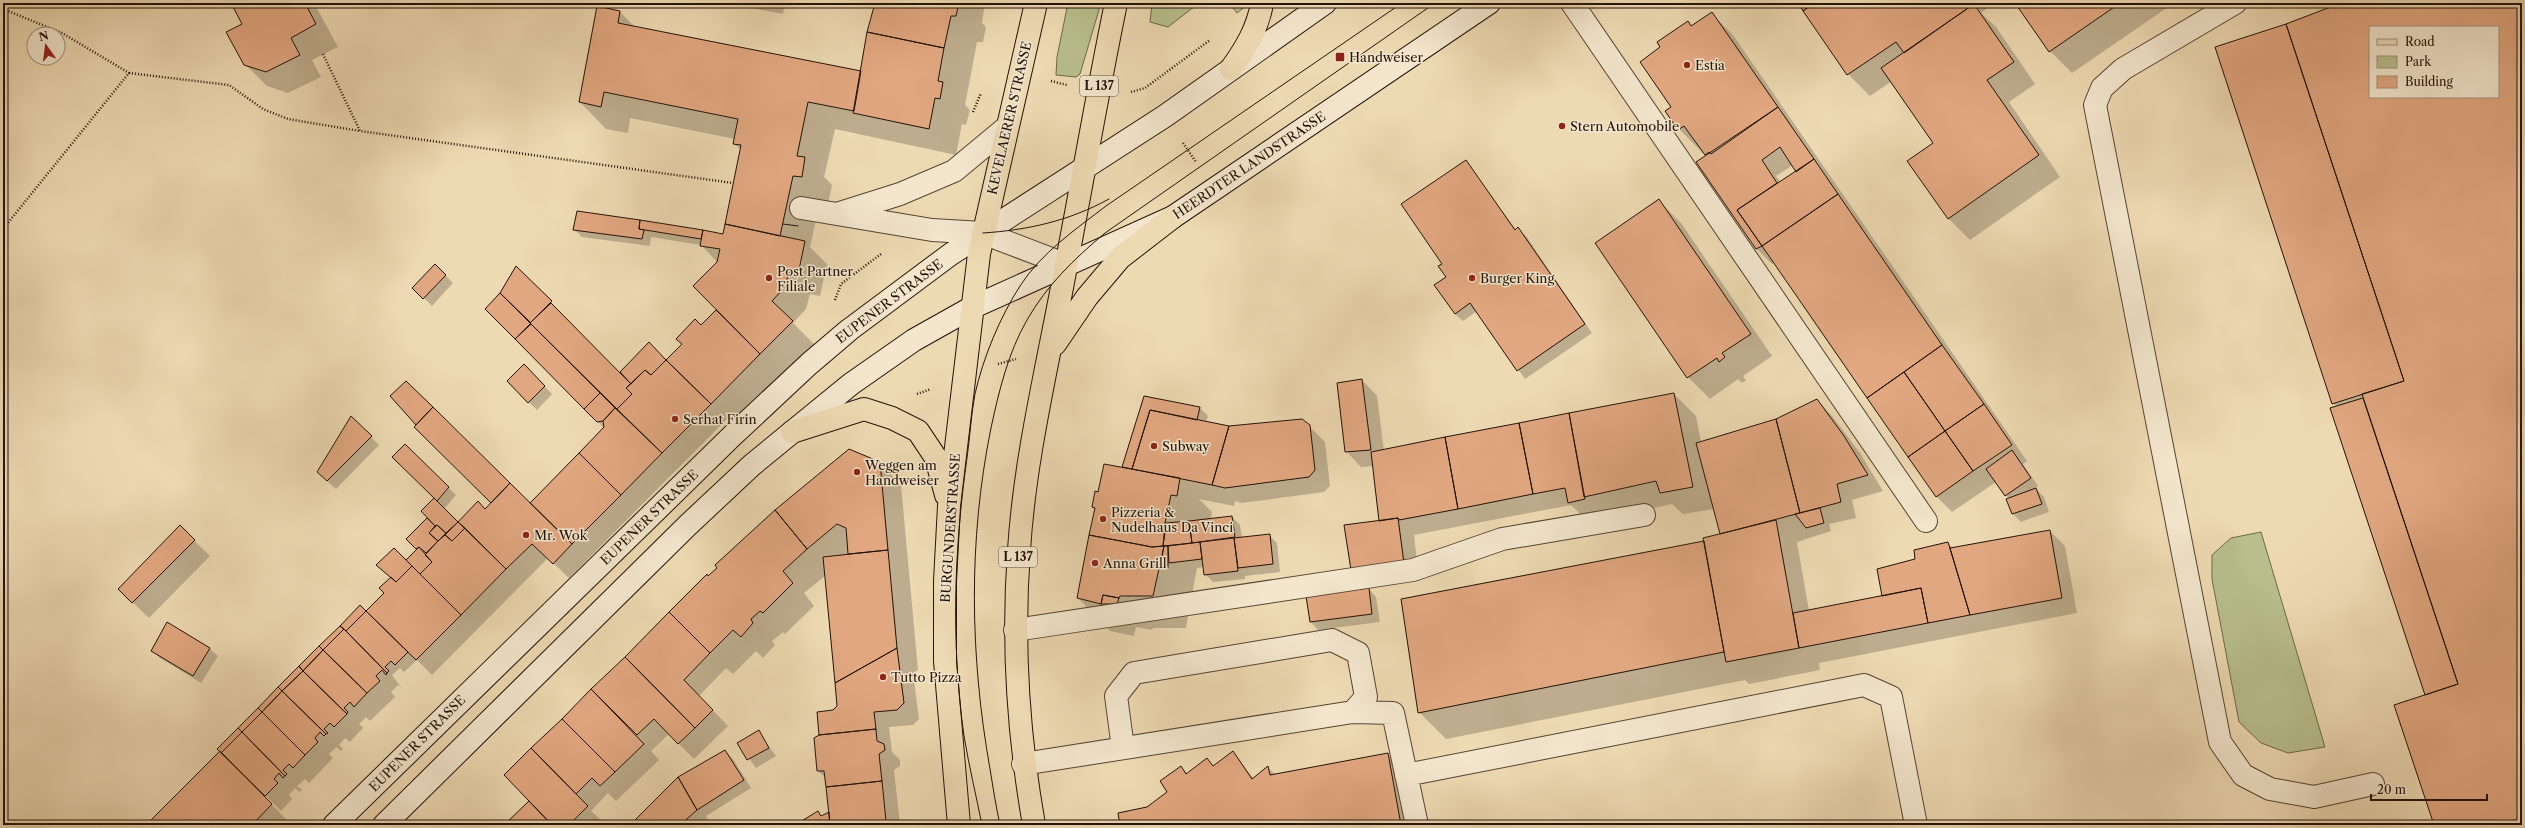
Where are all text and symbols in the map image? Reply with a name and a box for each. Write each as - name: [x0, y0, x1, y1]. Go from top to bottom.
- north arrow: [26, 26, 66, 66]
- legend: [2369, 26, 2499, 98]
- text: N: [37, 28, 50, 44]
- text: Road: [2405, 34, 2435, 49]
- street label: KEVELAERER STRASSE: [984, 40, 1034, 196]
- place label: Handweiser: [1349, 49, 1423, 65]
- marker: Handweiser: [1334, 51, 1346, 63]
- text: Park: [2405, 54, 2432, 69]
- place label: Estía: [1695, 57, 1725, 73]
- marker: Estía: [1682, 60, 1692, 70]
- text: Building: [2405, 74, 2453, 89]
- road number: L 137: [1080, 76, 1118, 96]
- street label: HEERDTER LANDSTRASSE: [1170, 108, 1328, 222]
- place label: Stern Automobile: [1570, 118, 1679, 134]
- marker: Stern Automobile: [1557, 121, 1567, 131]
- street label: EUPENER STRASSE: [832, 256, 946, 346]
- place label: Post Partner Filiale: [777, 263, 854, 294]
- place label: Burger King: [1480, 270, 1554, 286]
- marker: Post Partner Filiale: [764, 273, 774, 283]
- marker: Burger King: [1467, 273, 1477, 283]
- place label: Serhat Firin: [683, 411, 757, 427]
- marker: Serhat Firin: [670, 414, 680, 424]
- place label: Subway: [1162, 438, 1210, 454]
- marker: Subway: [1149, 441, 1159, 451]
- street label: BURGUNDERSTRASSE: [937, 453, 963, 603]
- place label: Weggen am Handweiser: [864, 457, 939, 488]
- street label: EUPENER STRASSE: [597, 466, 701, 568]
- marker: Weggen am Handweiser: [852, 467, 862, 477]
- place label: Pizzeria & Nudelhaus Da Vinci: [1111, 504, 1233, 535]
- marker: Pizzeria & Nudelhaus Da Vinci: [1098, 514, 1108, 524]
- place label: Mr. Wok: [534, 527, 588, 543]
- marker: Mr. Wok: [521, 530, 531, 540]
- road number: L 137: [999, 547, 1037, 567]
- place label: Anna Grill: [1102, 555, 1167, 571]
- marker: Anna Grill: [1090, 558, 1100, 568]
- place label: Tutto Pizza: [891, 669, 962, 685]
- marker: Tutto Pizza: [878, 672, 888, 682]
- street label: EUPENER STRASSE: [365, 691, 469, 795]
- scale bar: [2371, 776, 2487, 802]
- text: 20 m: [2377, 782, 2406, 797]

